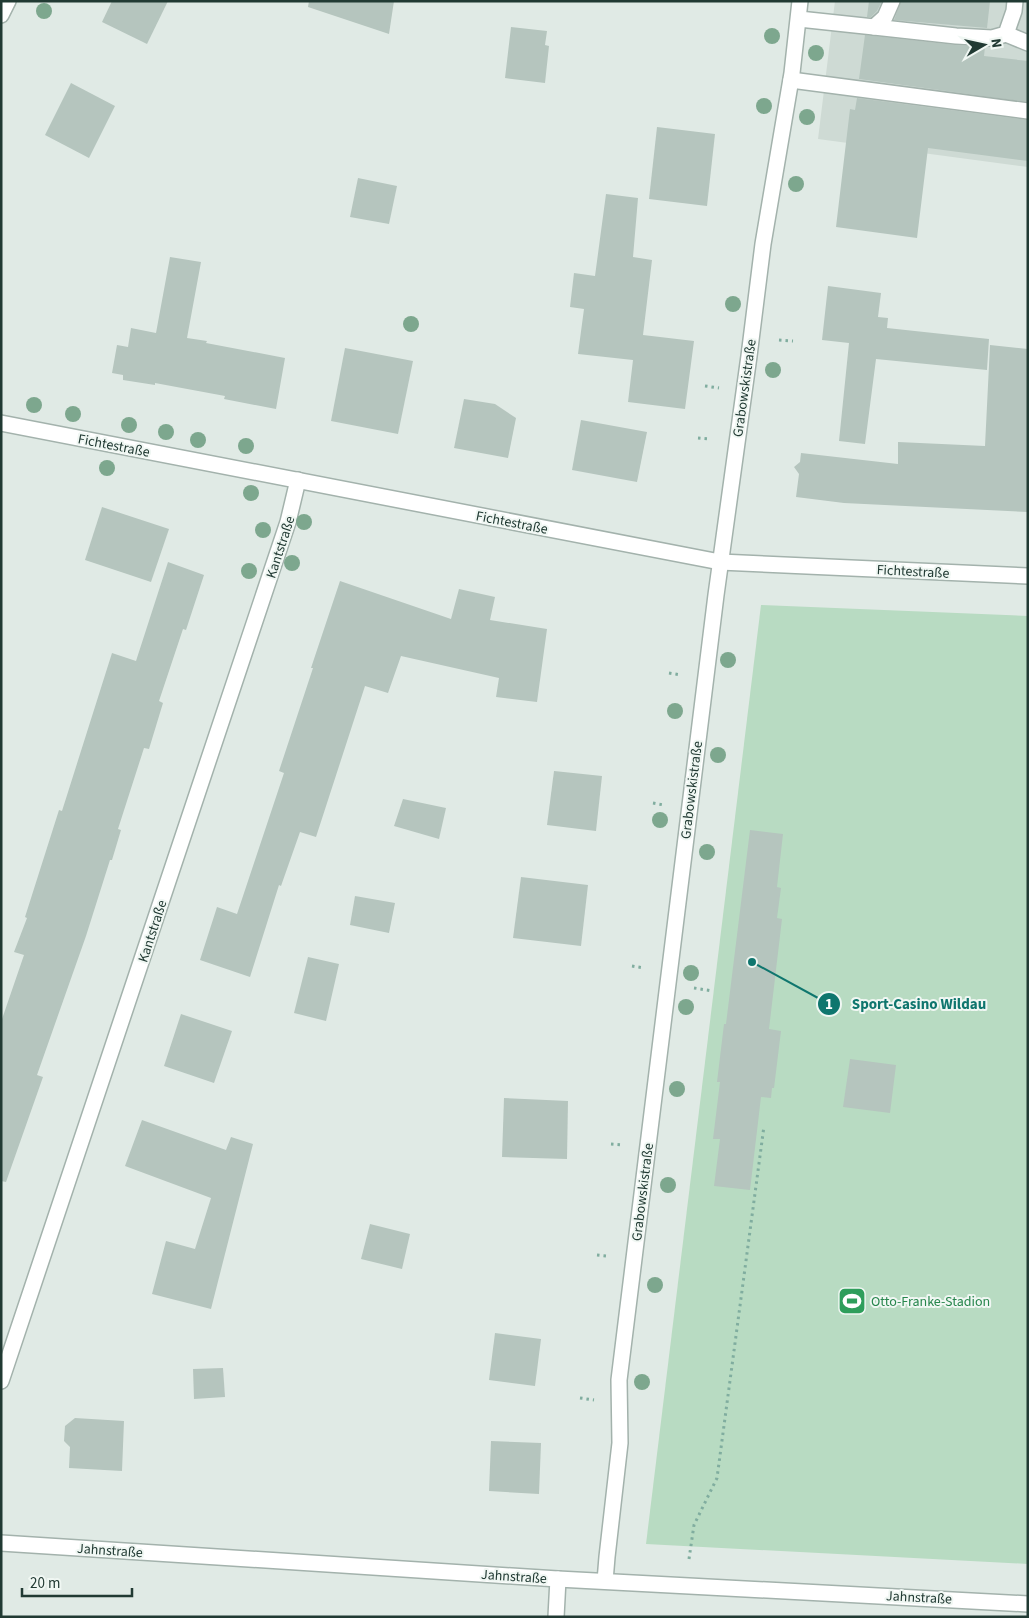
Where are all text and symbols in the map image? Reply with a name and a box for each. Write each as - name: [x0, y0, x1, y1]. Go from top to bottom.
- north arrow: [959, 20, 1009, 70]
- text: N: [985, 37, 1006, 49]
- street label: Grabowskistraße: [728, 338, 762, 438]
- street label: Fichtestraße: [76, 429, 151, 463]
- street label: Fichtestraße: [474, 506, 549, 540]
- street label: Kantstraße: [262, 514, 300, 581]
- street label: Fichtestraße: [876, 560, 950, 584]
- street label: Grabowskistraße: [676, 740, 708, 840]
- street label: Kantstraße: [134, 898, 172, 965]
- callout: Sport-Casino Wildau: [817, 989, 996, 1019]
- text: 1: [825, 994, 833, 1015]
- text: Sport-Casino Wildau: [852, 994, 986, 1015]
- street label: Grabowskistraße: [627, 1142, 659, 1242]
- sports icon: Otto-Franke-Stadion: [837, 1286, 867, 1316]
- place label: Otto-Franke-Stadion: [871, 1292, 990, 1312]
- street label: Jahnstraße: [76, 1539, 144, 1563]
- street label: Jahnstraße: [480, 1565, 548, 1589]
- scale bar: [22, 1566, 132, 1598]
- text: 20 m: [30, 1573, 60, 1594]
- street label: Jahnstraße: [885, 1586, 952, 1610]

